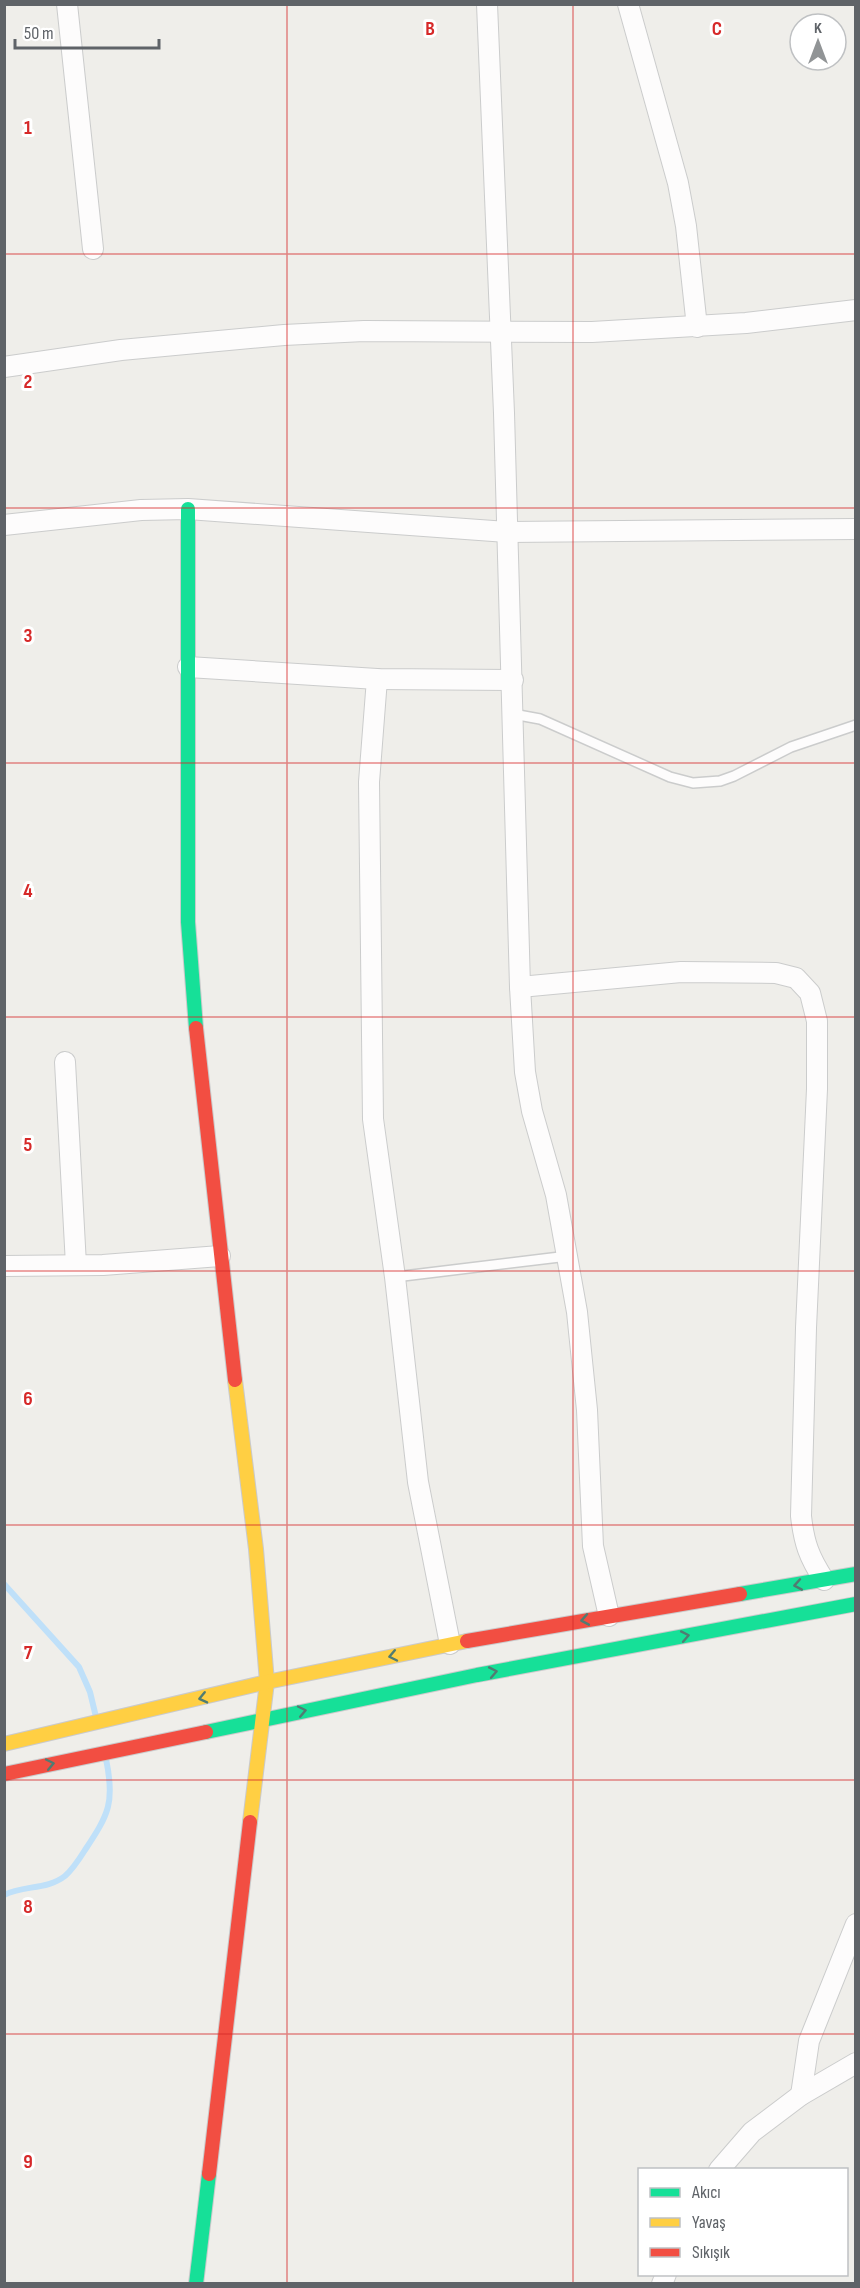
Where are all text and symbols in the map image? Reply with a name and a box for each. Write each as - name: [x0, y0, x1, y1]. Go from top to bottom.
- scale bar: [15, 12, 159, 50]
- north arrow: [788, 12, 848, 72]
- text: B: [425, 17, 435, 41]
- text: C: [712, 17, 722, 41]
- text: K: [814, 19, 822, 38]
- text: 50 m: [24, 23, 54, 44]
- text: 1: [24, 116, 32, 140]
- text: 2: [24, 370, 32, 394]
- text: 3: [24, 624, 33, 648]
- text: 4: [23, 879, 33, 903]
- text: 5: [24, 1133, 33, 1157]
- text: 6: [23, 1387, 33, 1411]
- one-way arrow: [793, 1578, 803, 1591]
- one-way arrow: [580, 1613, 590, 1626]
- one-way arrow: [679, 1630, 689, 1643]
- text: 7: [24, 1641, 33, 1665]
- one-way arrow: [388, 1649, 398, 1662]
- one-way arrow: [488, 1666, 498, 1679]
- one-way arrow: [198, 1690, 208, 1703]
- one-way arrow: [297, 1705, 307, 1718]
- one-way arrow: [44, 1758, 54, 1771]
- text: 8: [23, 1895, 33, 1919]
- text: 9: [23, 2150, 33, 2174]
- legend: [638, 2168, 848, 2276]
- text: Akıcı: [691, 2182, 721, 2203]
- text: Yavaş: [692, 2212, 726, 2233]
- text: Sıkışık: [692, 2242, 730, 2263]

